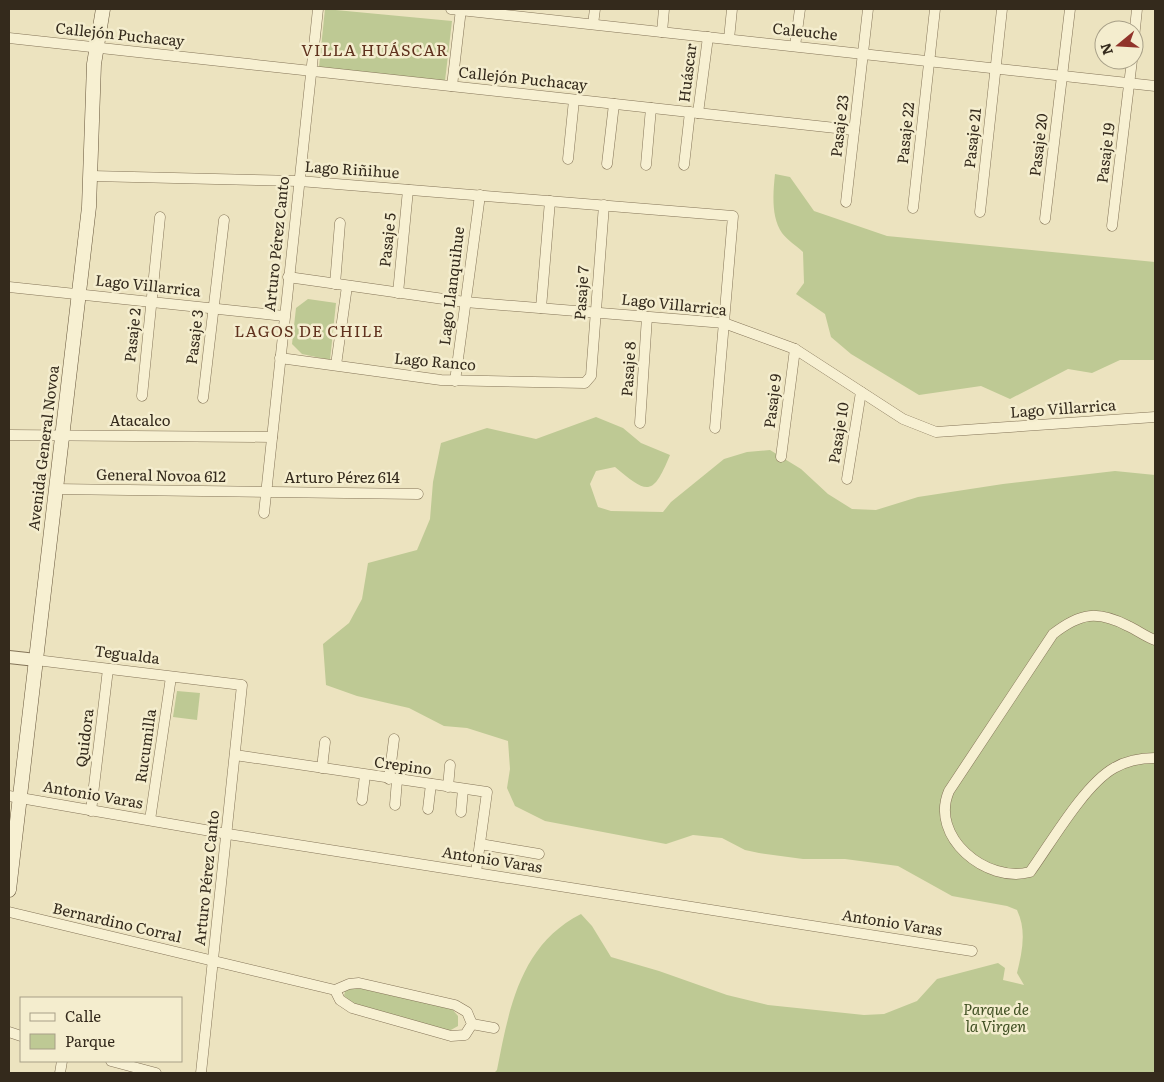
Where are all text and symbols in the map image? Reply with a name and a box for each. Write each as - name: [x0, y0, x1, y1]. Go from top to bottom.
- street label: Callejón Puchacay: [55, 15, 186, 52]
- street label: Caleuche: [771, 16, 839, 45]
- north arrow: [1094, 20, 1144, 70]
- district label: VILLA HUÁSCAR: [301, 37, 449, 61]
- text: N: [1094, 40, 1117, 58]
- street label: Huáscar: [671, 42, 702, 104]
- street label: Callejón Puchacay: [458, 59, 589, 96]
- street label: Pasaje 23: [823, 93, 854, 158]
- street label: Pasaje 22: [890, 100, 919, 165]
- street label: Pasaje 21: [957, 106, 986, 169]
- street label: Pasaje 20: [1022, 112, 1053, 178]
- street label: Pasaje 19: [1089, 121, 1120, 184]
- street label: Lago Riñihue: [304, 154, 401, 183]
- street label: Arturo Pérez Canto: [257, 175, 294, 313]
- street label: Pasaje 5: [372, 211, 401, 268]
- street label: Lago Llanquihue: [432, 225, 469, 347]
- street label: Pasaje 7: [567, 264, 594, 321]
- street label: Lago Villarrica: [94, 268, 203, 302]
- street label: Lago Villarrica: [620, 287, 729, 321]
- street label: Pasaje 2: [117, 306, 146, 363]
- street label: Pasaje 3: [179, 308, 208, 366]
- district label: LAGOS DE CHILE: [234, 318, 384, 342]
- street label: Pasaje 8: [614, 341, 641, 397]
- street label: Lago Ranco: [393, 345, 477, 376]
- street label: Avenida General Novoa: [21, 363, 64, 532]
- street label: Pasaje 9: [757, 372, 786, 429]
- street label: Lago Villarrica: [1009, 392, 1118, 423]
- street label: Pasaje 10: [821, 400, 854, 465]
- street label: Atacalco: [110, 408, 171, 431]
- street label: General Novoa 612: [96, 462, 227, 487]
- street label: Arturo Pérez 614: [284, 465, 400, 488]
- street label: Tegualda: [93, 638, 162, 669]
- street label: Quidora: [69, 706, 99, 768]
- street label: Rucumilla: [128, 706, 161, 784]
- street label: Crepino: [373, 749, 434, 780]
- street label: Antonio Varas: [41, 773, 145, 814]
- street label: Arturo Pérez Canto: [187, 809, 224, 947]
- street label: Antonio Varas: [440, 839, 544, 878]
- street label: Bernardino Corral: [51, 896, 184, 948]
- street label: Antonio Varas: [840, 902, 944, 941]
- legend: [20, 997, 182, 1062]
- park label: Parque de la Virgen: [963, 997, 1029, 1037]
- text: Calle: [65, 1004, 101, 1027]
- text: Parque: [65, 1029, 115, 1052]

